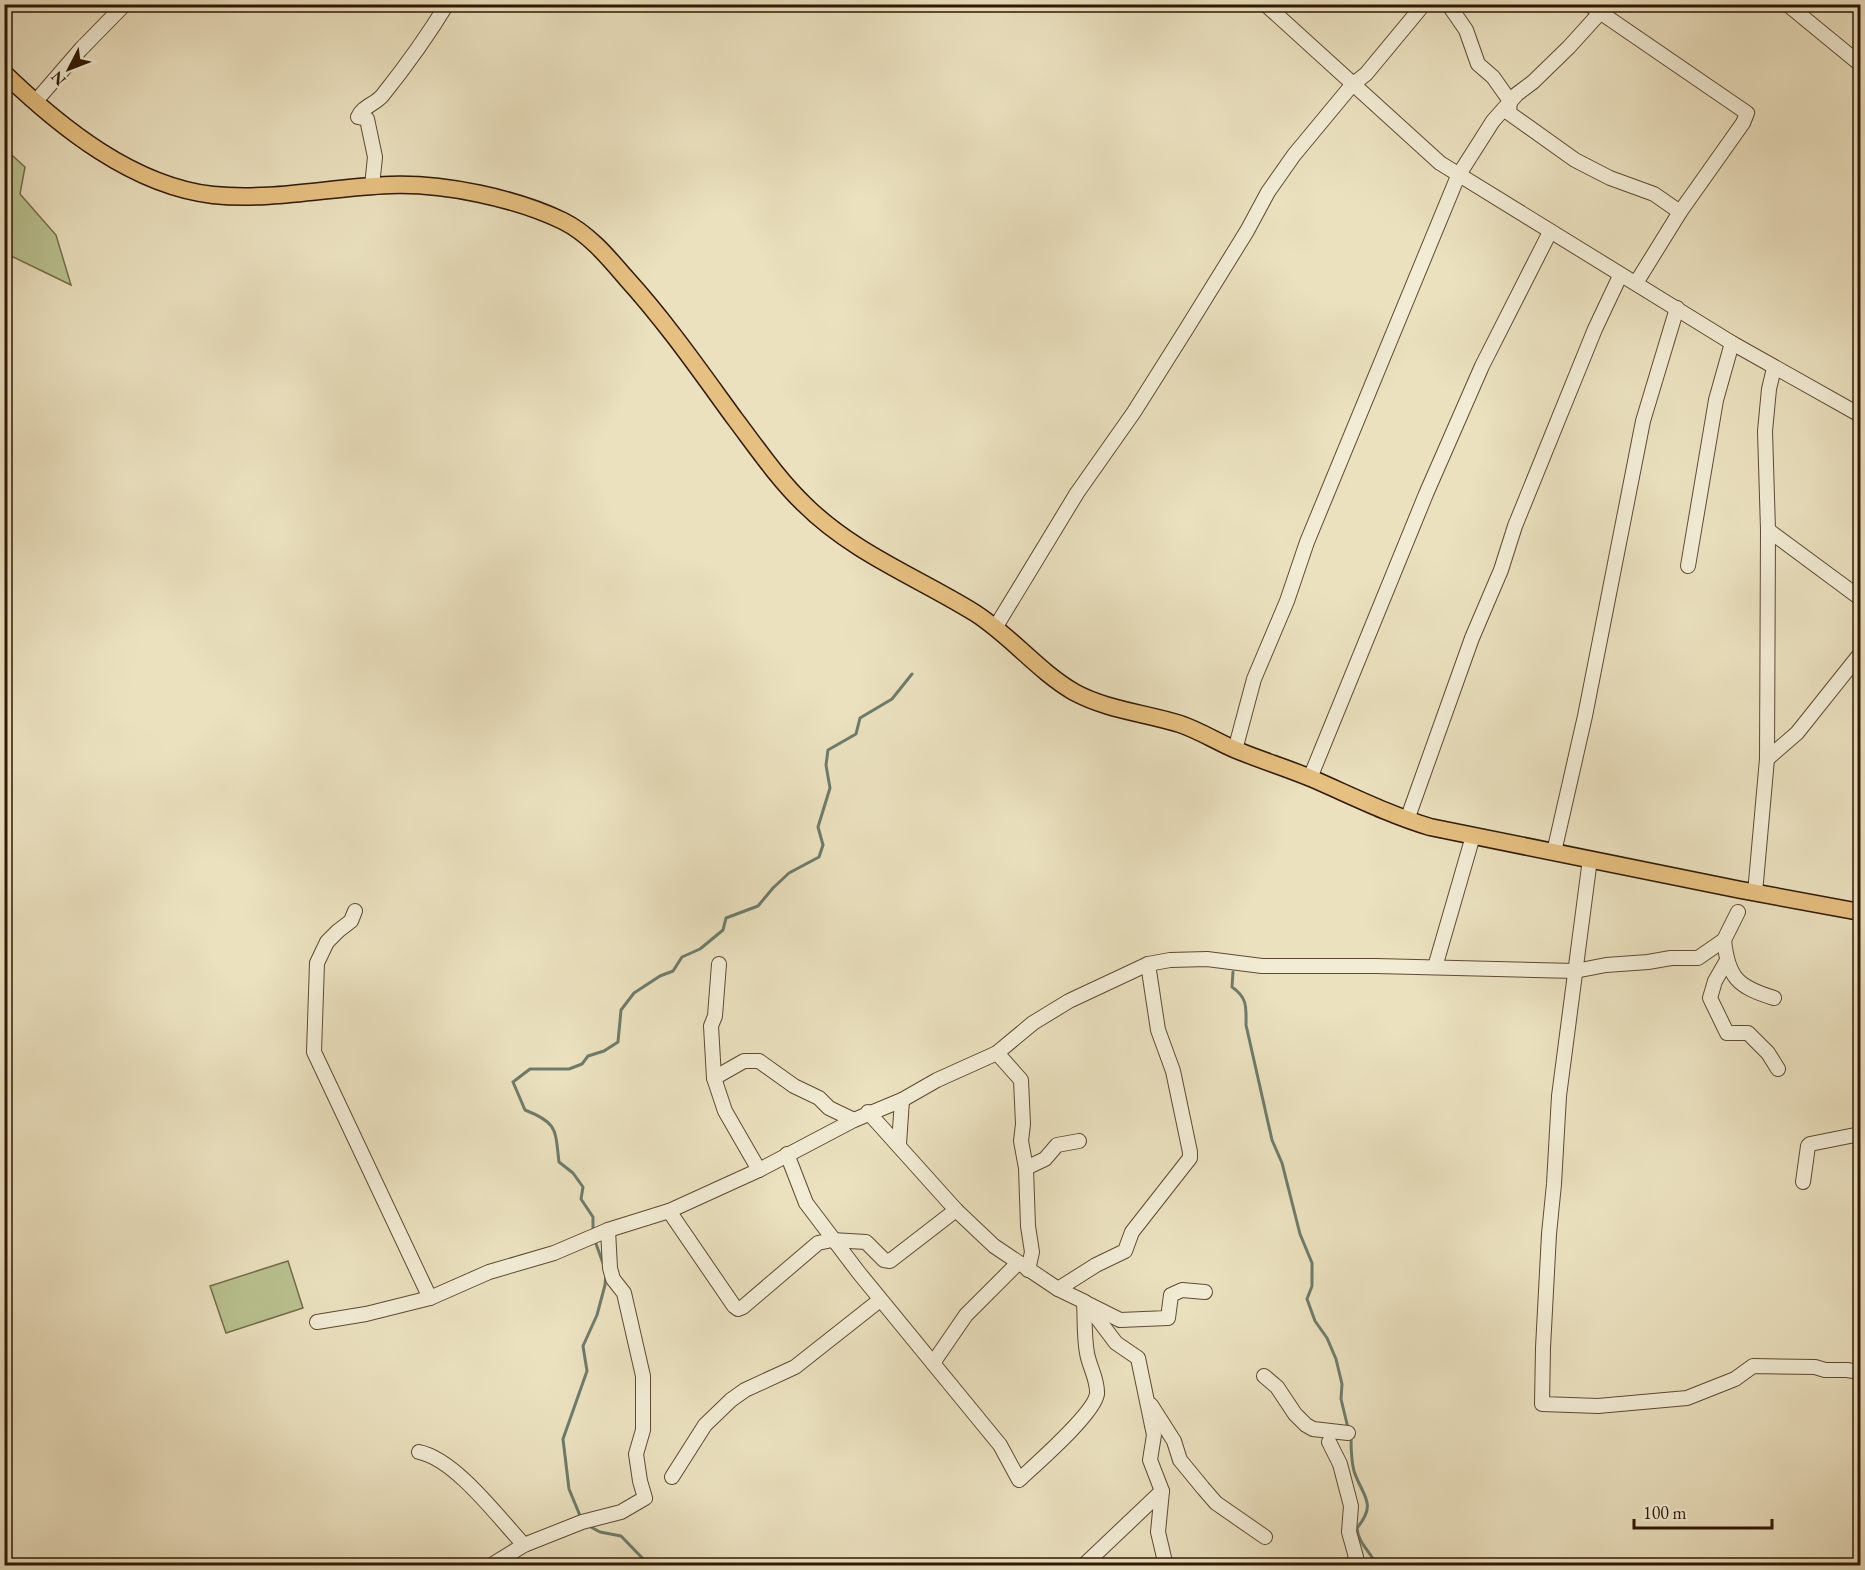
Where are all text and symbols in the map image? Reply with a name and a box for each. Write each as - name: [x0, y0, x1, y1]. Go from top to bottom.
- north arrow: [39, 39, 99, 99]
- text: N: [46, 67, 70, 91]
- scale bar: [1634, 1492, 1772, 1530]
- text: 100 m: [1643, 1501, 1687, 1524]

